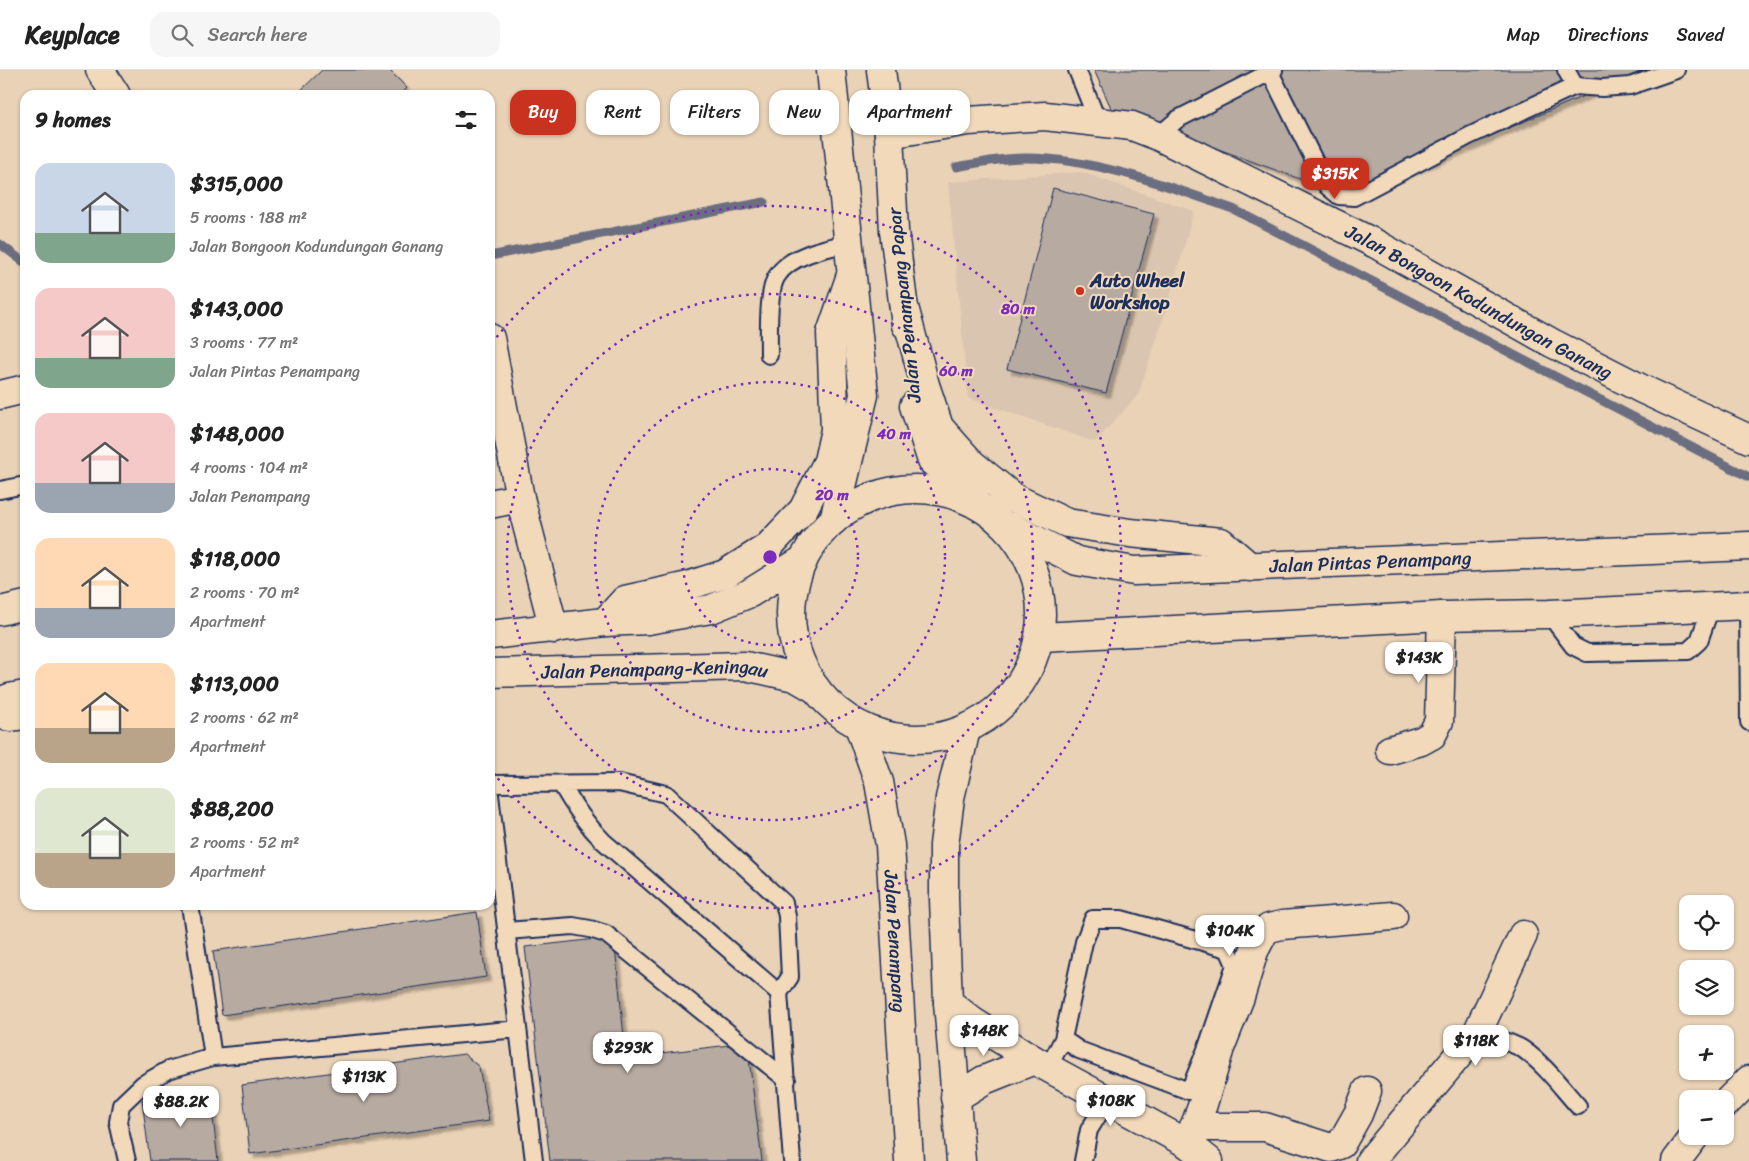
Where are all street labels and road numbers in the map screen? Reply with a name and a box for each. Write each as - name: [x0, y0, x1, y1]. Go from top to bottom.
- street label: Jalan Penampang Papar: [877, 205, 931, 405]
- street label: Jalan Bongoon Kodundungan Ganang: [1339, 214, 1619, 388]
- street label: Jalan Pintas Penampang: [1268, 541, 1473, 582]
- street label: Jalan Penampang-Keningau: [540, 649, 772, 688]
- street label: Jalan Penampang: [875, 868, 917, 1014]

